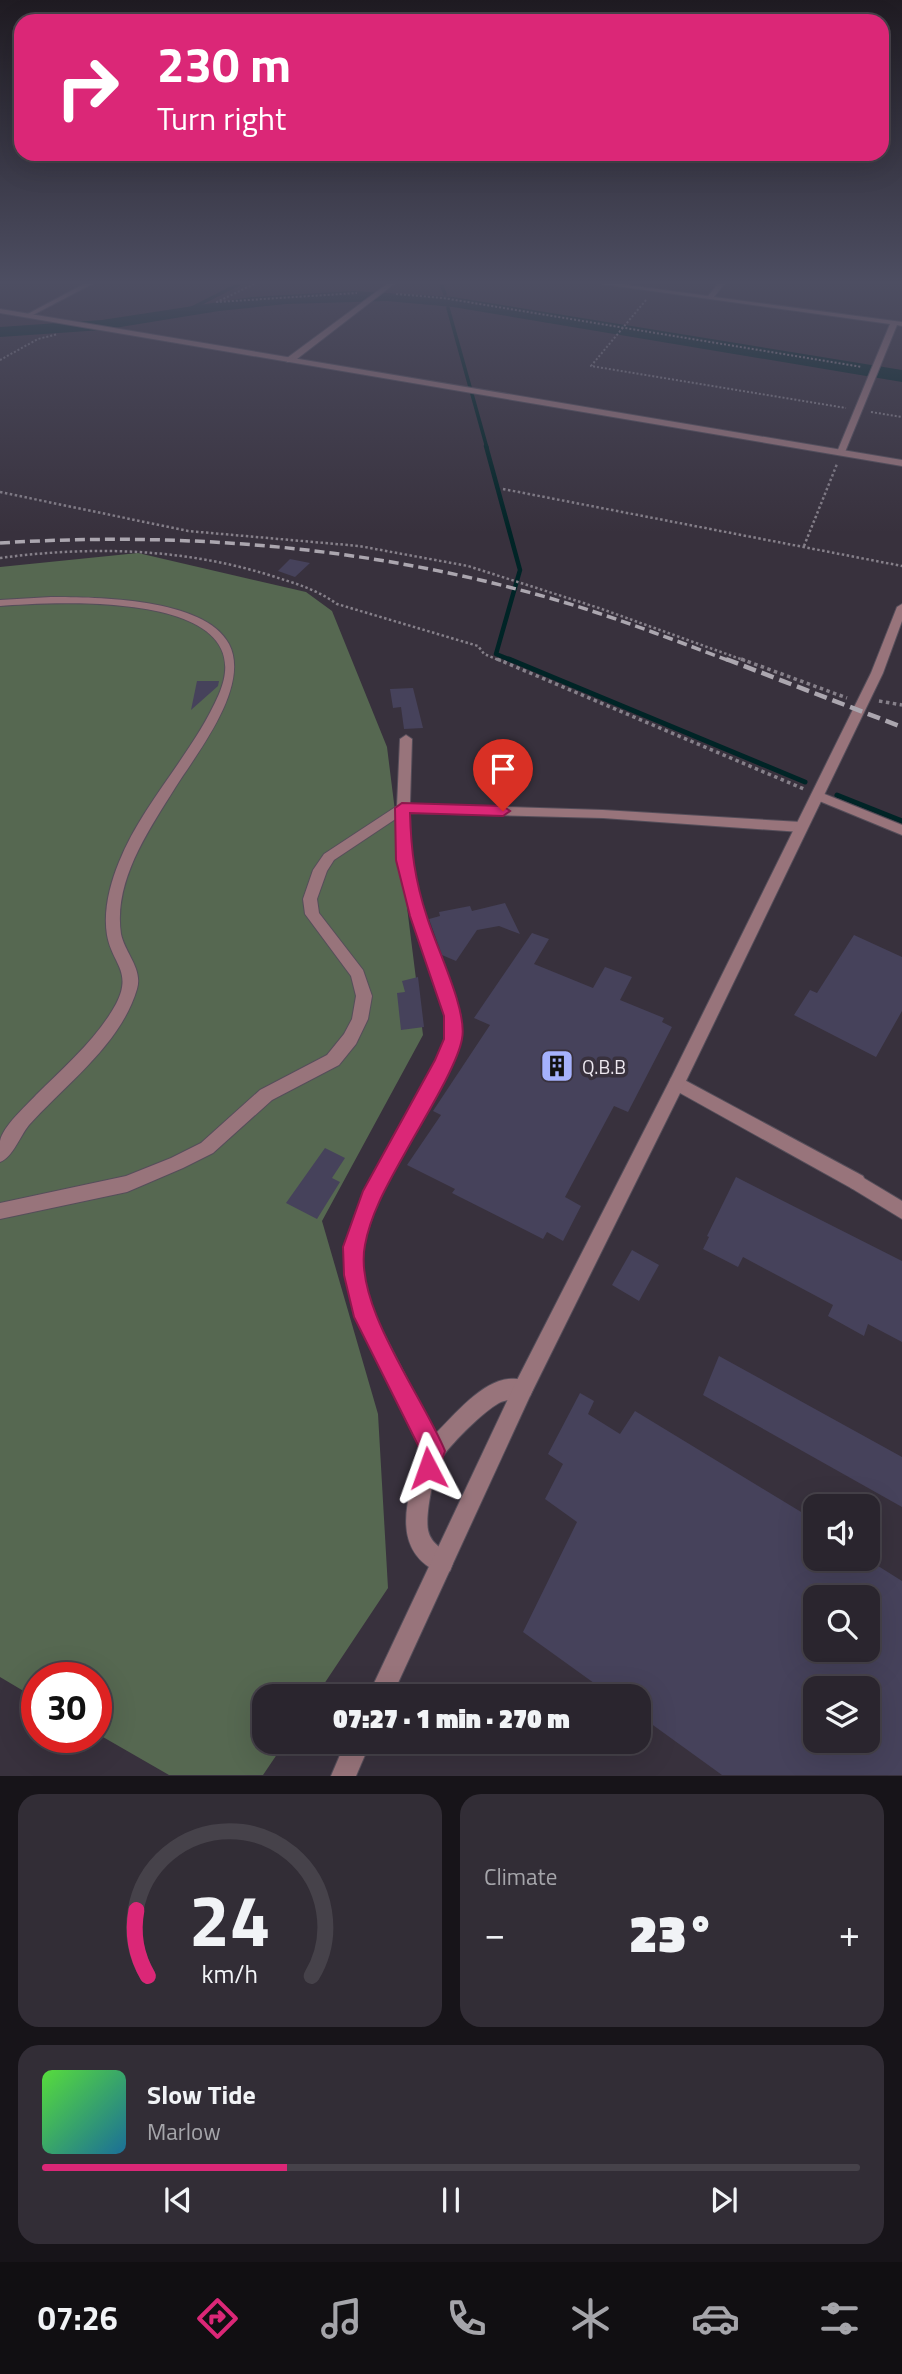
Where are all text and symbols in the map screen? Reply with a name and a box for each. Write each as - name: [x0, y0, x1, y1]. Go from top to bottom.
- text: 230 m: [157, 26, 291, 101]
- icon: right: [42, 42, 133, 133]
- text: Turn right: [157, 94, 286, 142]
- pin: [473, 739, 533, 811]
- icon: arrive: [484, 750, 522, 788]
- building icon: Q.B.B: [538, 1047, 576, 1085]
- place label: Q.B.B: [582, 1052, 626, 1081]
- position arrow: [391, 1431, 465, 1505]
- map controls: [803, 1494, 880, 1753]
- button: sound: [803, 1494, 880, 1571]
- button: search: [803, 1585, 880, 1662]
- speed limit sign: 30: [21, 1662, 112, 1753]
- button: layers: [803, 1676, 880, 1753]
- text: 07:27 · 1 min · 270 m: [333, 1699, 570, 1738]
- text: Climate: [484, 1859, 557, 1894]
- text: 24: [189, 1865, 271, 1975]
- text: 23°: [629, 1893, 715, 1972]
- text: −: [484, 1904, 505, 1962]
- text: +: [839, 1904, 860, 1962]
- text: km/h: [202, 1955, 258, 1993]
- text: Slow Tide: [147, 2075, 256, 2114]
- text: Marlow: [147, 2114, 221, 2149]
- icon: previous: [159, 2181, 197, 2219]
- icon: pause: [432, 2181, 470, 2219]
- icon: next: [705, 2181, 743, 2219]
- text: 07:26: [38, 2294, 118, 2342]
- icon: directions: [193, 2294, 242, 2343]
- icon: music: [317, 2294, 366, 2343]
- icon: phone: [442, 2294, 491, 2343]
- icon: climate: [566, 2294, 615, 2343]
- icon: car: [691, 2294, 740, 2343]
- icon: filters: [815, 2294, 864, 2343]

